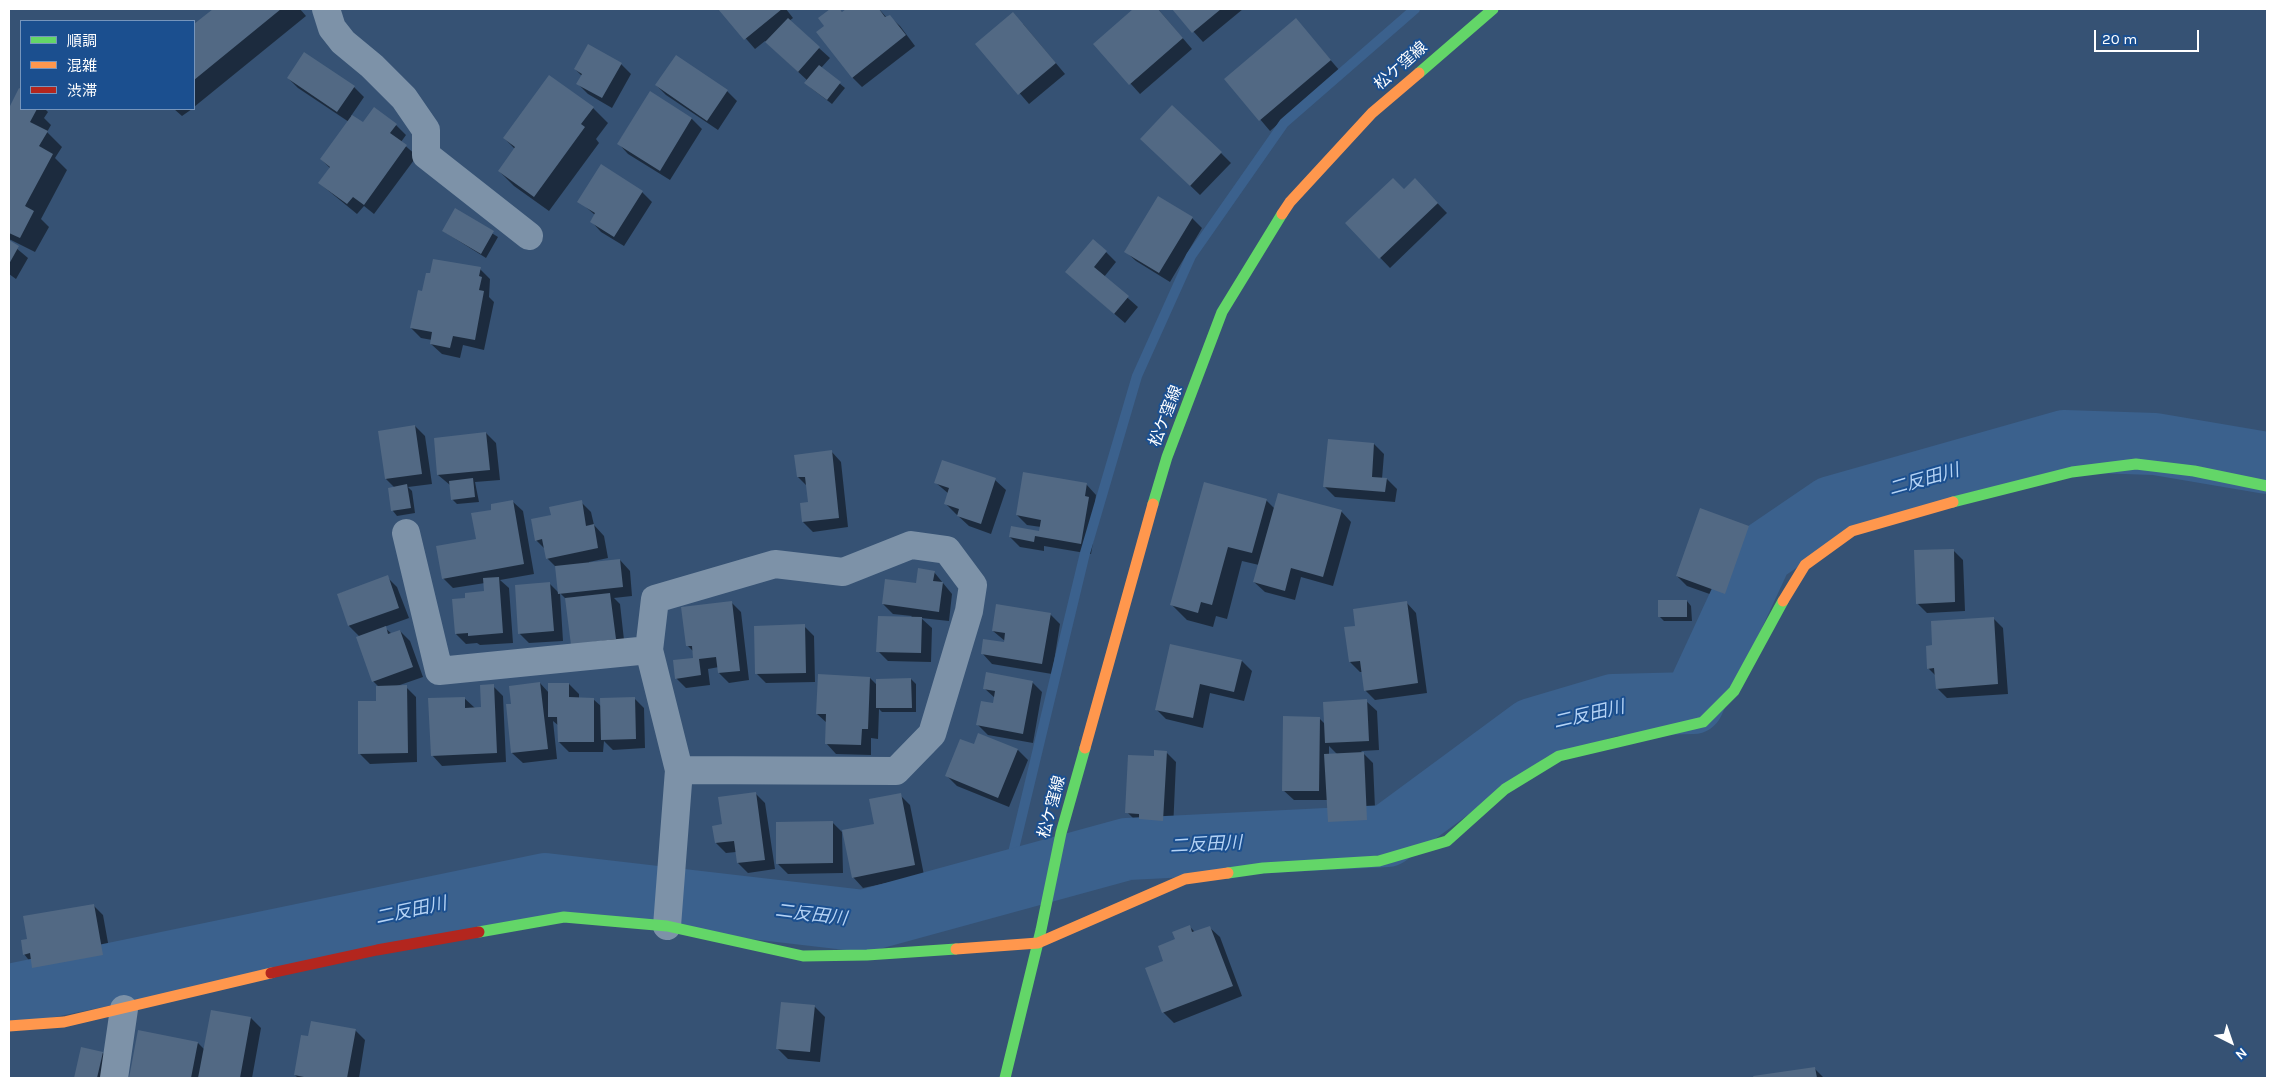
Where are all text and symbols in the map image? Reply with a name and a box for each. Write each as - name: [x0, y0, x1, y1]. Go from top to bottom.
- legend: [20, 20, 195, 110]
- scale bar: [2096, 20, 2201, 52]
- text: 20 m: [2102, 30, 2137, 48]
- text: 順調: [67, 32, 97, 50]
- street label: 松ケ窪線: [1371, 38, 1431, 94]
- text: 混雑: [67, 57, 97, 75]
- text: 渋滞: [67, 82, 97, 100]
- street label: 松ケ窪線: [1146, 383, 1186, 449]
- water label: 二反田川: [1886, 460, 1962, 500]
- water label: 二反田川: [1551, 696, 1627, 734]
- street label: 松ケ窪線: [1034, 774, 1070, 840]
- water label: 二反田川: [1169, 832, 1243, 858]
- water label: 二反田川: [374, 893, 448, 929]
- water label: 二反田川: [774, 900, 848, 930]
- north arrow: [2206, 1017, 2256, 1067]
- text: N: [2232, 1044, 2251, 1063]

